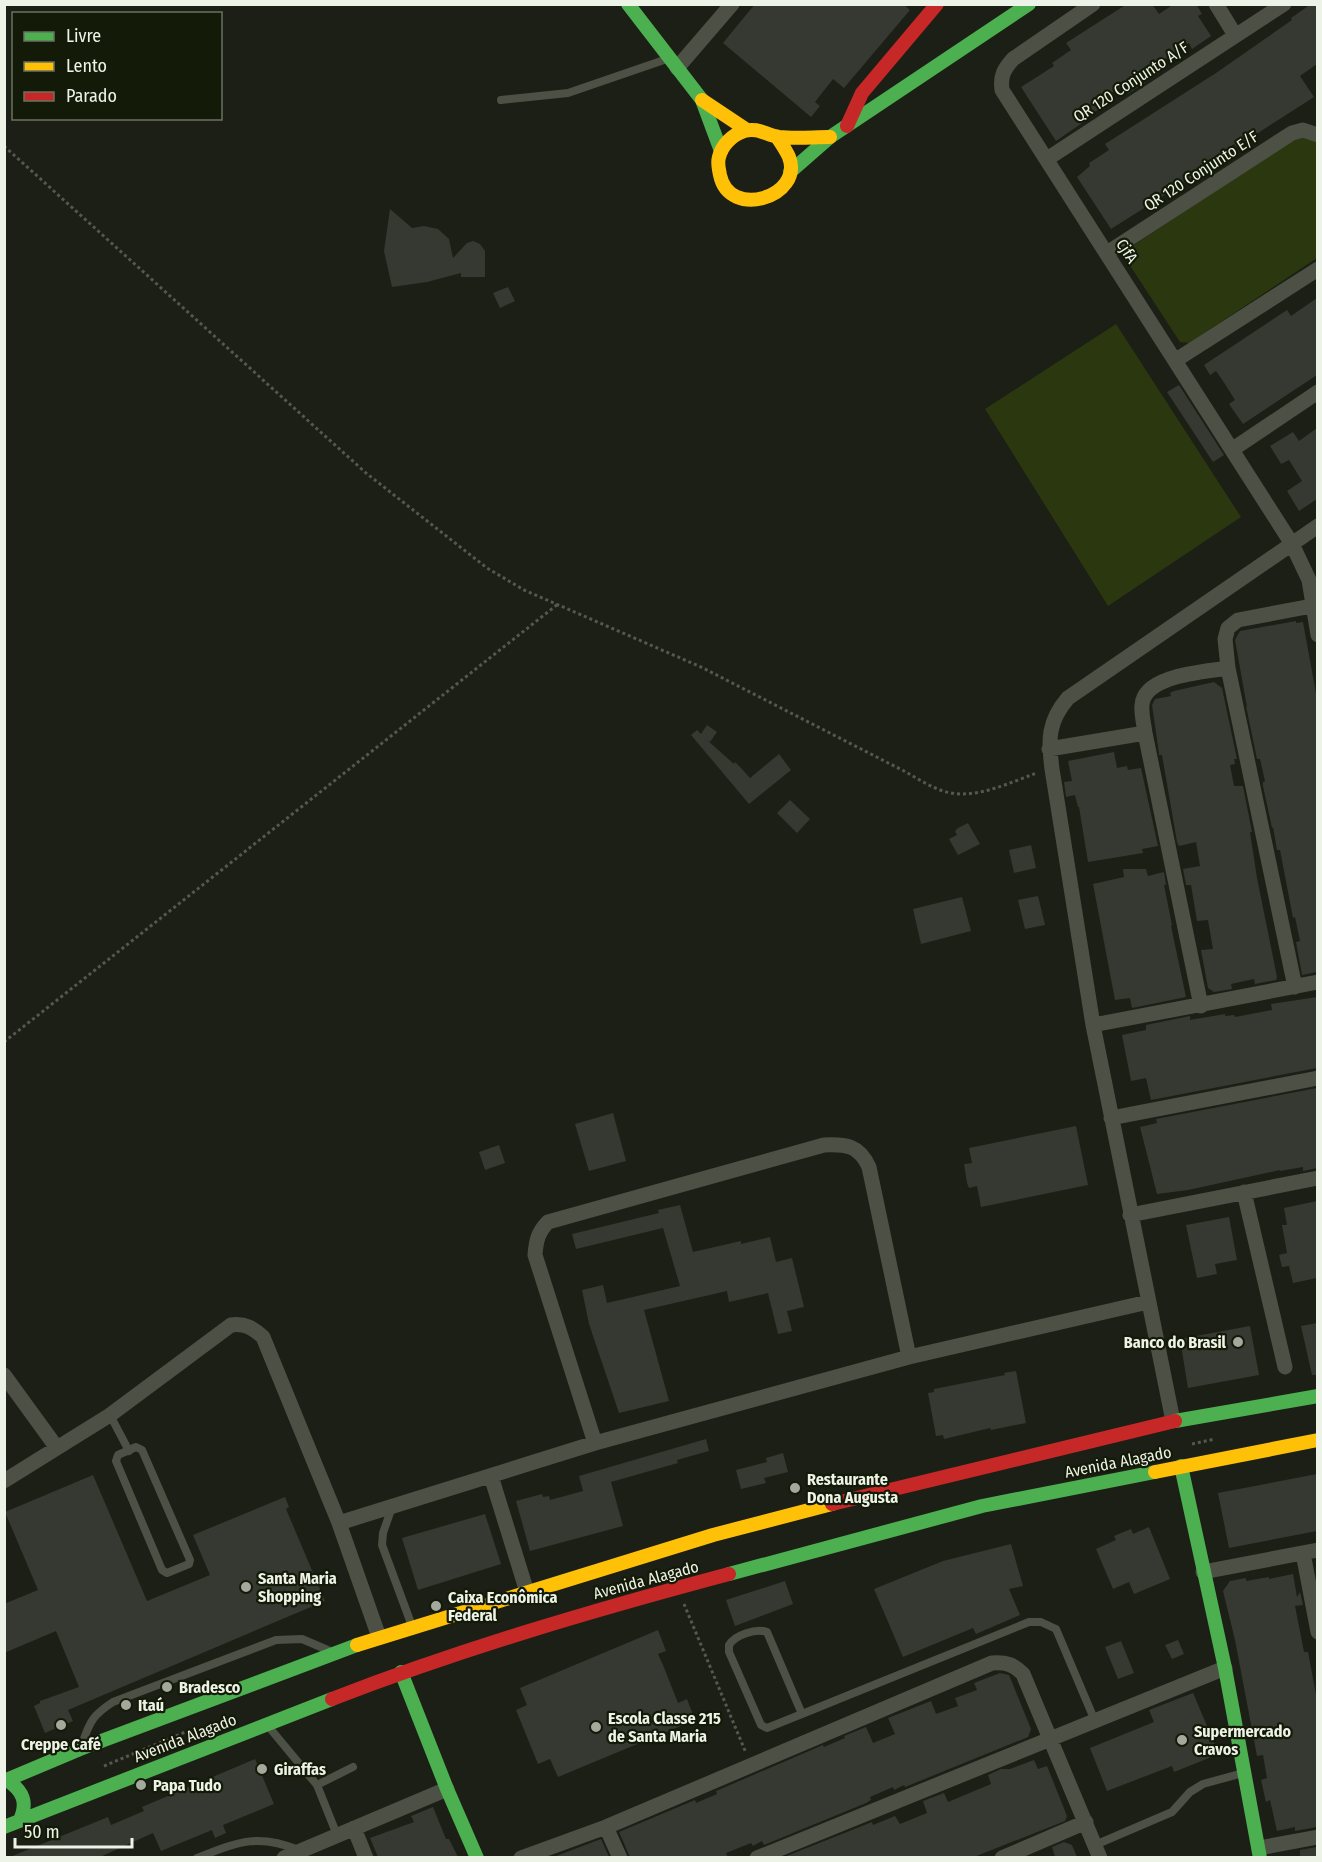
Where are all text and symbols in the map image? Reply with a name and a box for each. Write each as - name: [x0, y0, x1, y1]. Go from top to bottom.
- legend: [12, 12, 222, 120]
- text: Livre: [66, 25, 101, 47]
- street label: QR 120 Conjunto A/F: [1070, 38, 1192, 126]
- text: Lento: [66, 55, 107, 77]
- text: Parado: [66, 85, 117, 107]
- street label: QR 120 Conjunto E/F: [1140, 127, 1262, 215]
- street label: CjfA: [1112, 235, 1142, 267]
- place label: Banco do Brasil: [1124, 1333, 1227, 1352]
- marker: Banco do Brasil: [1231, 1335, 1245, 1349]
- street label: Avenida Alagado: [1063, 1442, 1173, 1482]
- place label: Restaurante Dona Augusta: [807, 1470, 898, 1507]
- marker: Restaurante Dona Augusta: [788, 1481, 802, 1495]
- street label: Avenida Alagado: [591, 1557, 701, 1603]
- place label: Santa Maria Shopping: [258, 1569, 337, 1606]
- marker: Santa Maria Shopping: [239, 1580, 253, 1594]
- place label: Caixa Econômica Federal: [448, 1588, 557, 1625]
- marker: Caixa Econômica Federal: [429, 1599, 443, 1613]
- place label: Bradesco: [179, 1678, 241, 1697]
- marker: Bradesco: [160, 1680, 174, 1694]
- place label: Itaú: [138, 1696, 164, 1715]
- marker: Itaú: [119, 1698, 133, 1712]
- place label: Escola Classe 215 de Santa Maria: [608, 1709, 721, 1746]
- street label: Avenida Alagado: [131, 1710, 239, 1766]
- marker: Creppe Café: [54, 1718, 68, 1732]
- marker: Escola Classe 215 de Santa Maria: [589, 1720, 603, 1734]
- place label: Supermercado Cravos: [1194, 1722, 1291, 1759]
- marker: Supermercado Cravos: [1175, 1733, 1189, 1747]
- place label: Creppe Café: [21, 1735, 101, 1754]
- place label: Giraffas: [274, 1760, 326, 1779]
- marker: Giraffas: [255, 1762, 269, 1776]
- place label: Papa Tudo: [153, 1776, 222, 1795]
- marker: Papa Tudo: [134, 1778, 148, 1792]
- scale bar: [15, 1811, 132, 1849]
- text: 50 m: [24, 1821, 60, 1843]

